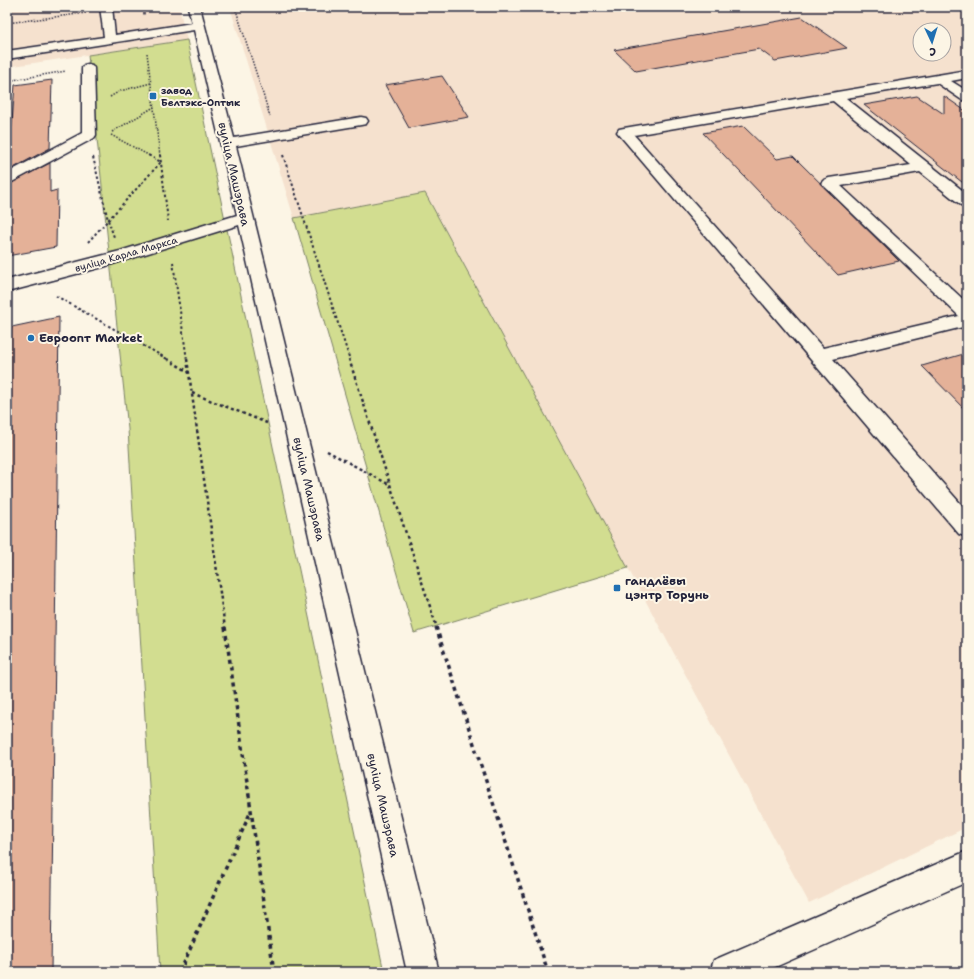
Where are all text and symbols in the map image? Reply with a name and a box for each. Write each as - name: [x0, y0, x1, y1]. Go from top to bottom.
- north arrow: [912, 22, 952, 62]
- text: С: [929, 44, 937, 59]
- place label: завод Белтэкс-Оптык: [161, 84, 241, 109]
- marker: завод Белтэкс-Оптык: [148, 91, 158, 101]
- street label: вуліца Машэрава: [214, 120, 254, 228]
- street label: вуліца Карла Маркса: [73, 233, 180, 275]
- place label: Евроопт Market: [39, 330, 142, 346]
- marker: Евроопт Market: [26, 333, 36, 343]
- street label: вуліца Машэрава: [289, 435, 329, 543]
- place label: гандлёвы цэнтр Торунь: [625, 573, 709, 603]
- marker: гандлёвы цэнтр Торунь: [612, 583, 622, 593]
- street label: вуліца Машэрава: [363, 751, 403, 859]

